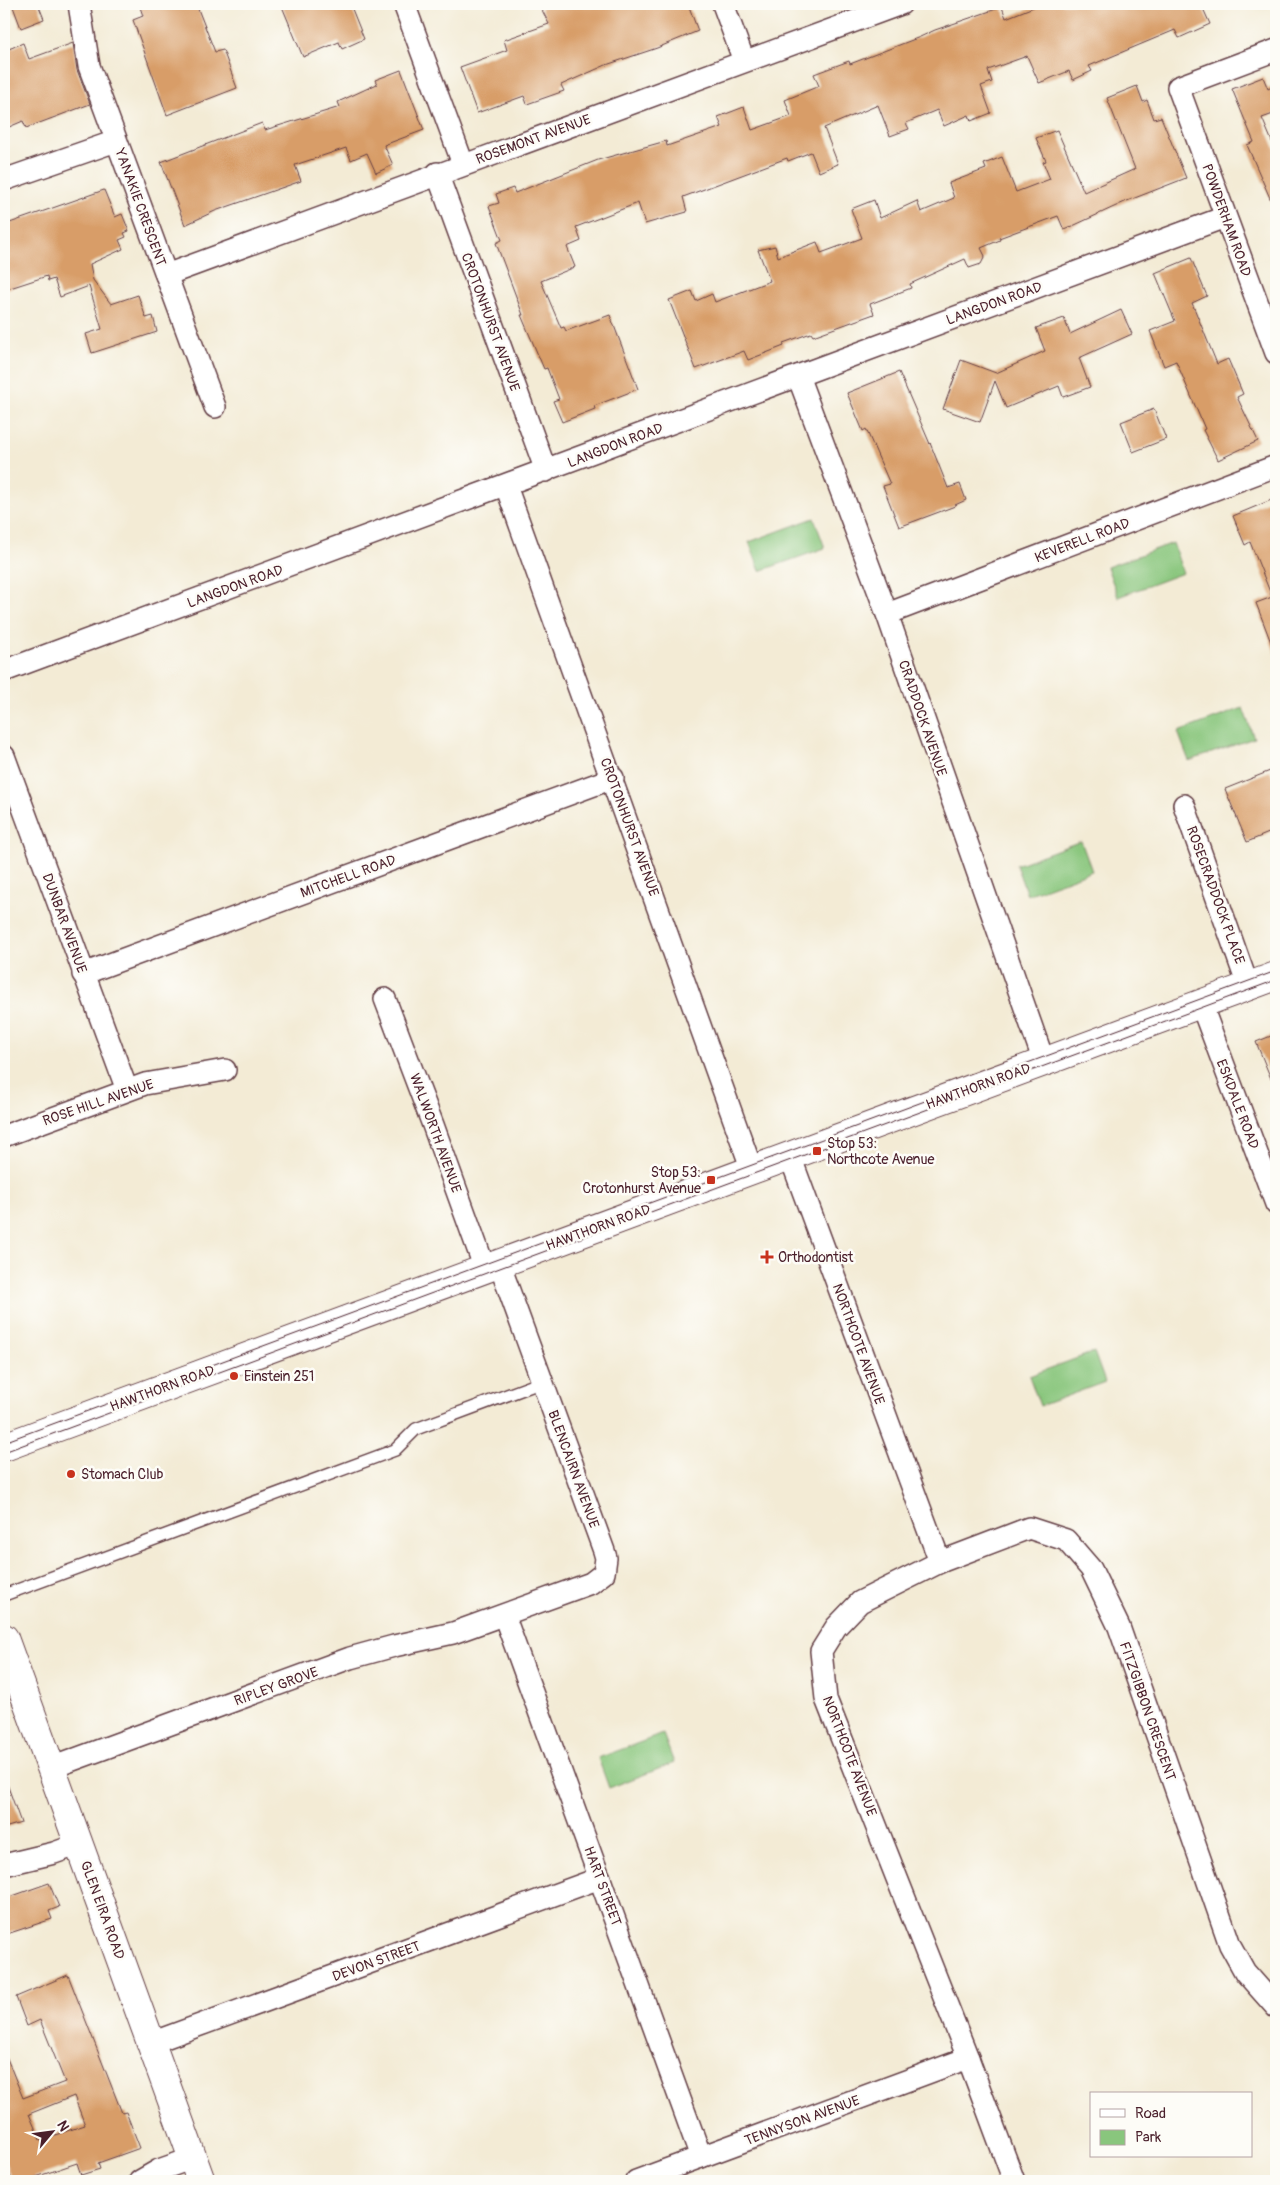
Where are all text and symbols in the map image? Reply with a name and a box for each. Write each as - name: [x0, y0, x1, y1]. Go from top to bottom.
- street label: ROSEMONT AVENUE: [473, 111, 593, 168]
- street label: YANAKIE CRESCENT: [111, 145, 170, 269]
- street label: POWDERHAM ROAD: [1198, 162, 1255, 279]
- street label: CROTONHURST AVENUE: [458, 251, 524, 394]
- street label: LANGDON ROAD: [944, 278, 1045, 329]
- street label: LANGDON ROAD: [565, 419, 665, 471]
- street label: KEVERELL ROAD: [1032, 514, 1132, 566]
- street label: LANGDON ROAD: [185, 561, 286, 612]
- street label: CRADDOCK AVENUE: [895, 658, 950, 778]
- street label: CROTONHURST AVENUE: [597, 756, 663, 899]
- street label: ROSECRADDOCK PLACE: [1183, 824, 1248, 966]
- street label: MITCHELL ROAD: [298, 851, 398, 902]
- street label: DUNBAR AVENUE: [39, 871, 90, 975]
- street label: ESKDALE ROAD: [1213, 1057, 1263, 1152]
- street label: HAWTHORN ROAD: [924, 1060, 1033, 1113]
- street label: WALWORTH AVENUE: [406, 1071, 465, 1195]
- street label: ROSE HILL AVENUE: [40, 1075, 156, 1129]
- place label: Stop 53: Northcote Avenue: [827, 1135, 935, 1168]
- marker: Stop 53: Northcote Avenue: [811, 1145, 823, 1157]
- place label: Stop 53: Crotonhurst Avenue: [583, 1164, 701, 1197]
- marker: Stop 53: Crotonhurst Avenue: [705, 1174, 717, 1186]
- street label: HAWTHORN ROAD: [544, 1201, 653, 1254]
- place label: Orthodontist: [778, 1249, 854, 1266]
- marker: Orthodontist: [760, 1250, 774, 1264]
- street label: NORTHCOTE AVENUE: [829, 1281, 888, 1407]
- street label: HAWTHORN ROAD: [108, 1362, 217, 1415]
- place label: Einstein 251: [244, 1368, 314, 1385]
- marker: Einstein 251: [228, 1370, 240, 1382]
- street label: BLENCAIRN AVENUE: [544, 1408, 603, 1531]
- place label: Stomach Club: [81, 1466, 164, 1483]
- marker: Stomach Club: [65, 1468, 77, 1480]
- street label: FITZGIBBON CRESCENT: [1116, 1639, 1179, 1783]
- street label: RIPLEY GROVE: [232, 1663, 320, 1710]
- street label: NORTHCOTE AVENUE: [819, 1694, 880, 1819]
- street label: HART STREET: [580, 1844, 625, 1928]
- street label: GLEN EIRA ROAD: [77, 1859, 128, 1962]
- street label: DEVON STREET: [330, 1938, 423, 1985]
- street label: TENNYSON AVENUE: [742, 2092, 862, 2149]
- legend: [1090, 2092, 1252, 2158]
- text: Road: [1135, 2104, 1166, 2123]
- north arrow: [28, 2108, 78, 2158]
- text: N: [53, 2118, 73, 2134]
- text: Park: [1135, 2128, 1162, 2147]

